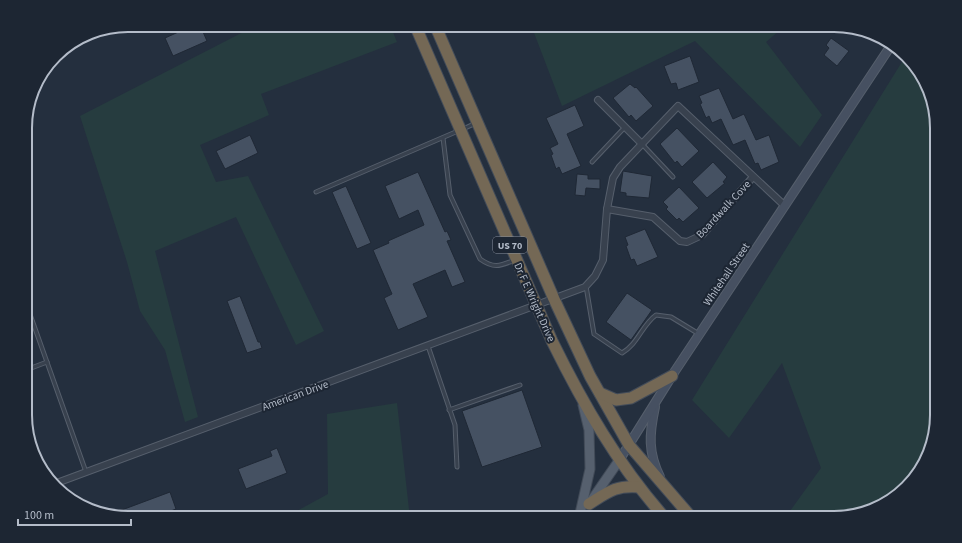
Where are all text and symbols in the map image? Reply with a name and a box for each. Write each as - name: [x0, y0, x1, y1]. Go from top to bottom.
- street label: Boardwalk Cove: [693, 177, 755, 242]
- road number: US 70: [493, 237, 527, 253]
- street label: Whitehall Street: [700, 239, 753, 309]
- street label: Dr F E Wright Drive: [510, 260, 559, 345]
- street label: American Drive: [260, 376, 331, 414]
- scale bar: [18, 501, 131, 527]
- text: 100 m: [24, 507, 54, 524]

